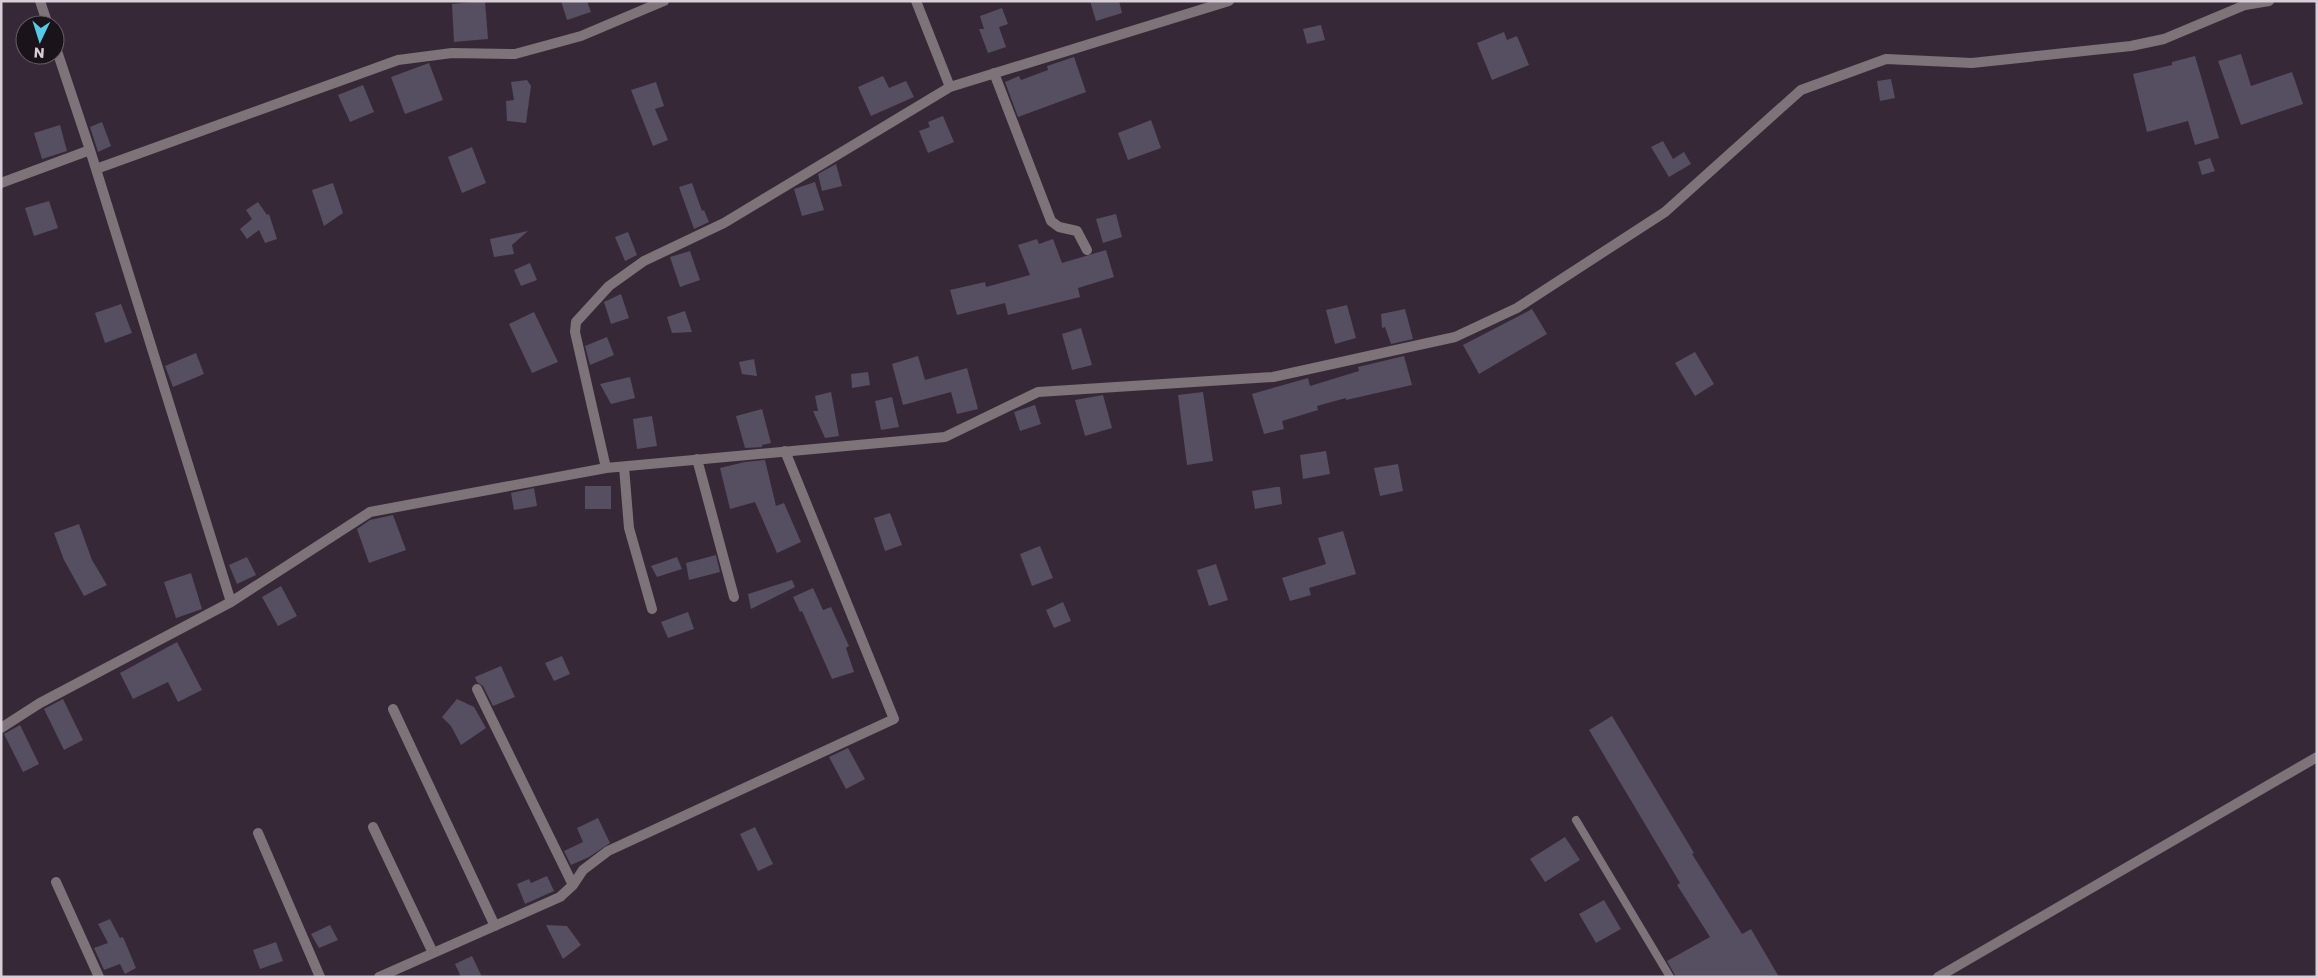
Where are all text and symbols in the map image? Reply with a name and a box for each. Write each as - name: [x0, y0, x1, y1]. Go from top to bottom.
- north arrow: [15, 15, 65, 65]
- text: N: [33, 43, 45, 63]

